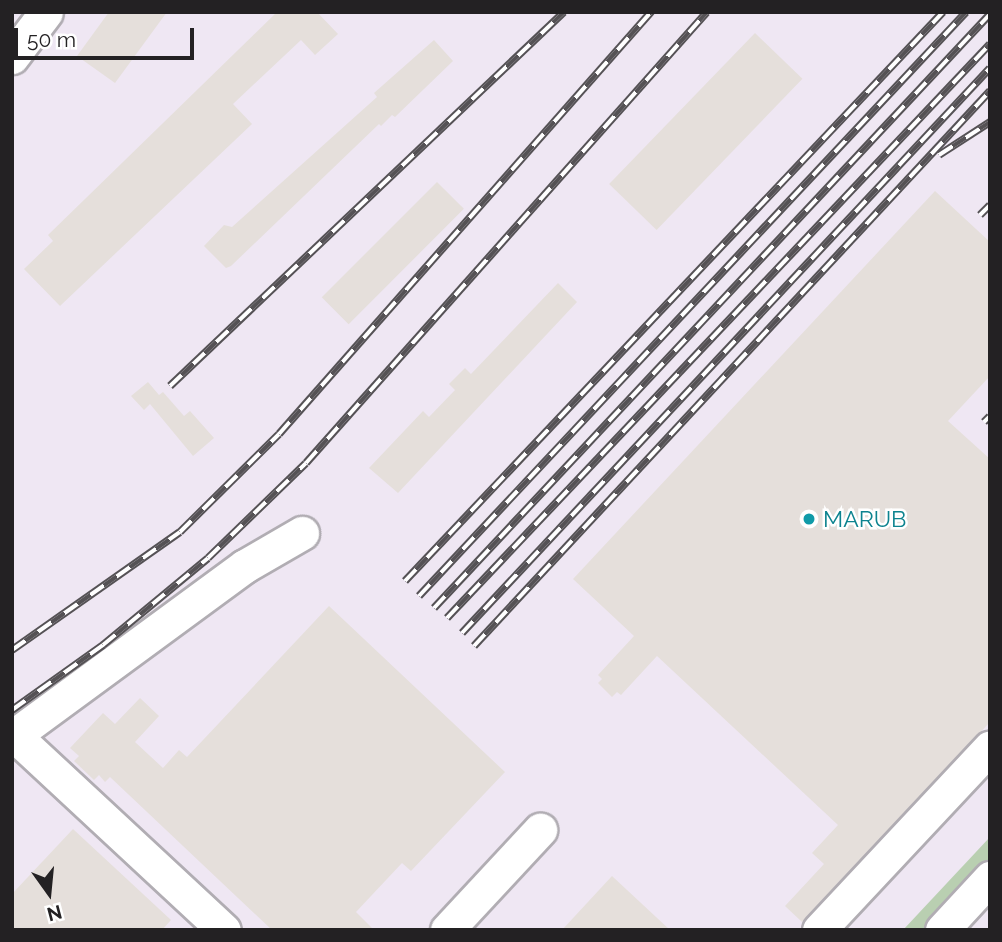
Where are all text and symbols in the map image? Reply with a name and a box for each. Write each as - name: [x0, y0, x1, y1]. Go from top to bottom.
- scale bar: [18, 14, 198, 58]
- text: 50 m: [27, 27, 76, 52]
- place label: MARUB: [823, 505, 906, 533]
- marker: MARUB: [801, 511, 817, 527]
- north arrow: [14, 858, 84, 928]
- text: N: [45, 901, 64, 926]

